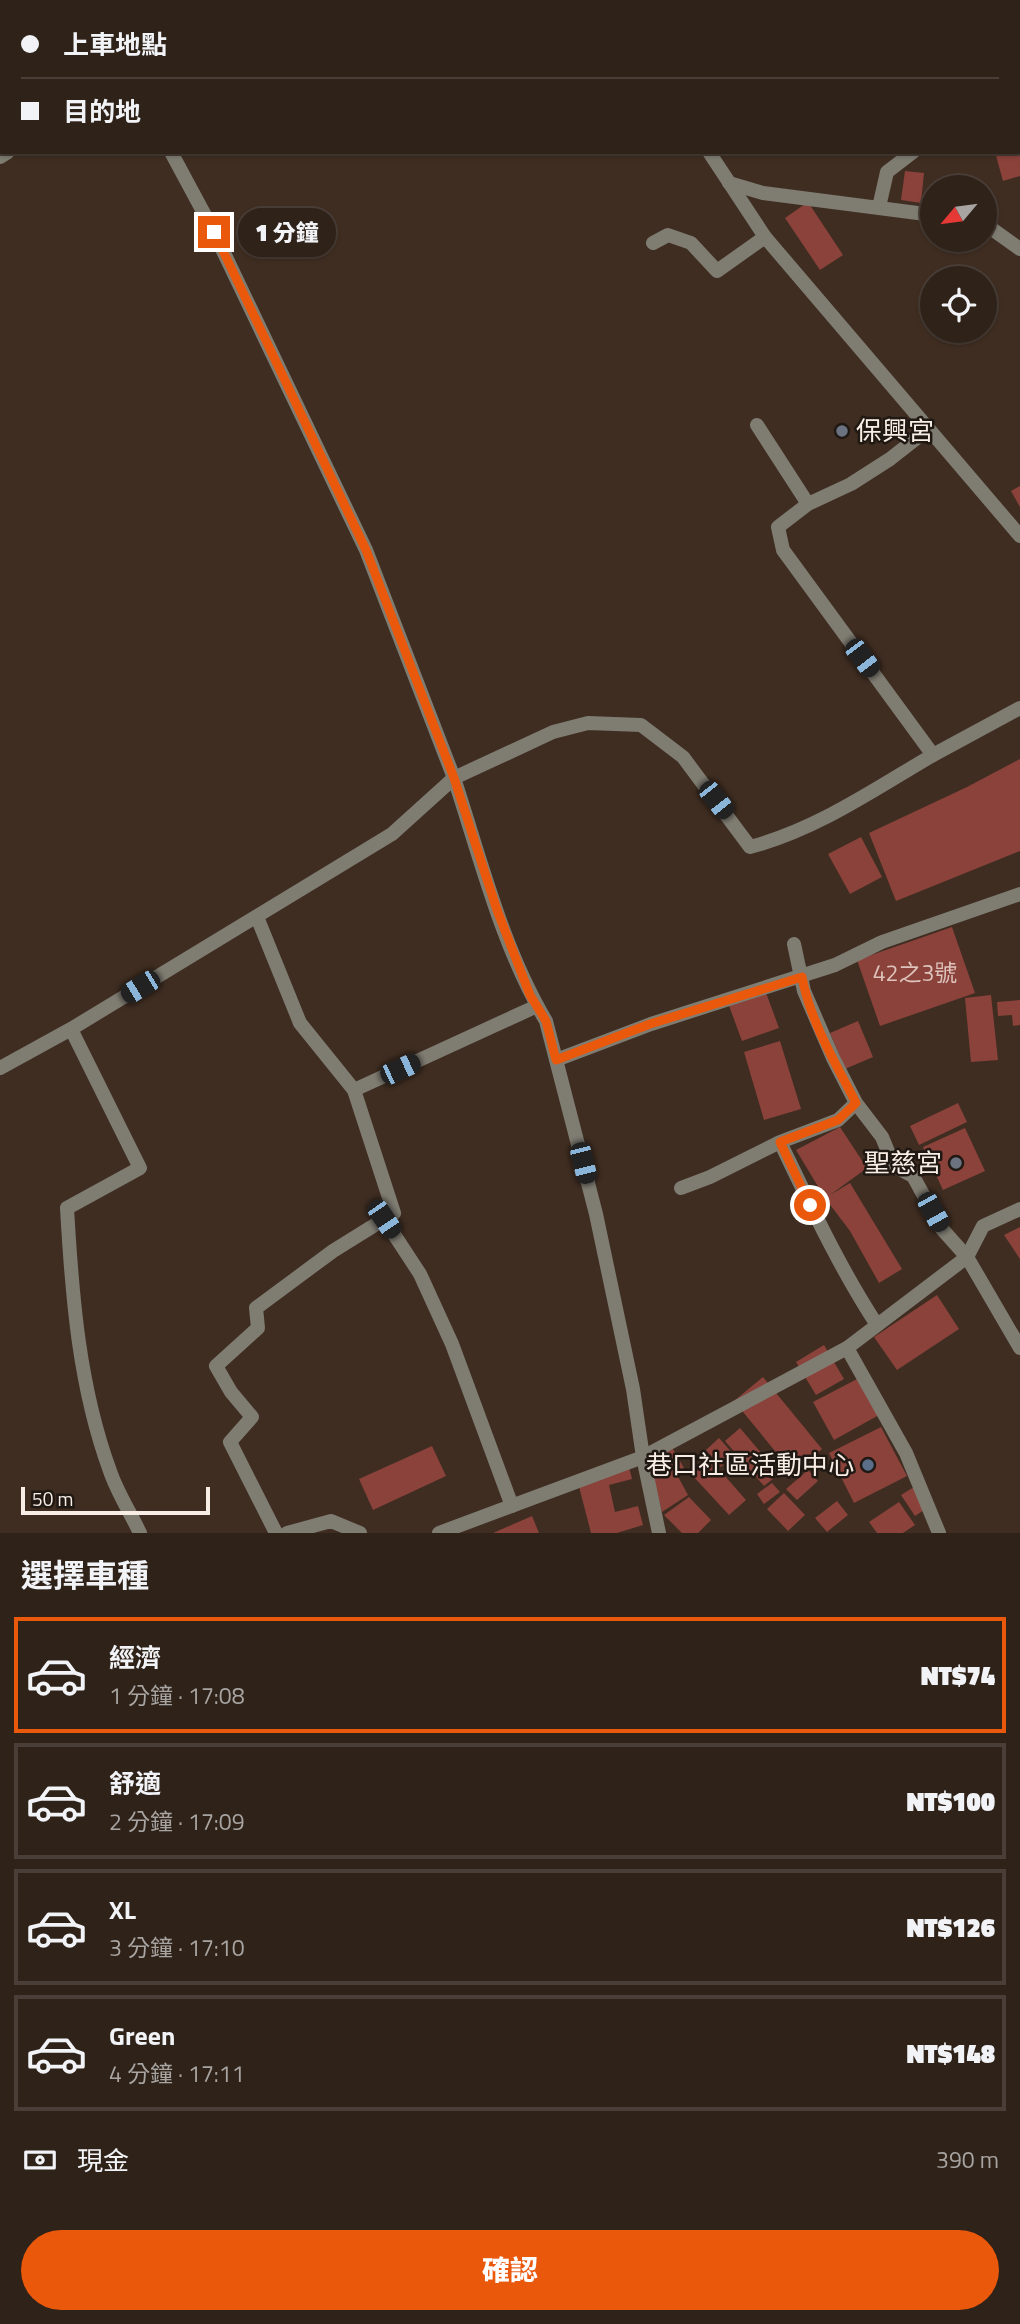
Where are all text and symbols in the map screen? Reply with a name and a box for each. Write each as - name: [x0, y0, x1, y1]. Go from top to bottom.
- text: 上車地點: [63, 25, 167, 64]
- text: 目的地: [63, 92, 141, 131]
- north arrow: [920, 175, 998, 252]
- map controls: [920, 175, 997, 343]
- callout: 1 分鐘: [238, 208, 336, 256]
- text: 1 分鐘: [255, 215, 319, 250]
- route end: [198, 216, 230, 248]
- button: locate: [920, 266, 997, 343]
- place label: 保興宮: [856, 411, 934, 450]
- marker: 保興宮: [834, 423, 850, 439]
- car: [841, 635, 884, 681]
- car: [695, 777, 738, 823]
- house number: 42之3號: [873, 955, 957, 990]
- car: [117, 967, 164, 1007]
- car: [377, 1051, 424, 1087]
- car: [568, 1140, 599, 1186]
- place label: 聖慈宮: [864, 1143, 942, 1182]
- marker: 聖慈宮: [948, 1155, 964, 1171]
- route start: [794, 1189, 826, 1221]
- car: [914, 1189, 953, 1235]
- car: [364, 1196, 405, 1242]
- place label: 巷口社區活動中心: [646, 1445, 854, 1484]
- marker: 巷口社區活動中心: [860, 1457, 876, 1473]
- scale bar: [21, 1484, 210, 1516]
- text: 50 m: [32, 1484, 73, 1513]
- text: 選擇車種: [21, 1551, 149, 1599]
- text: 經濟: [109, 1638, 161, 1677]
- icon: car: [25, 1644, 88, 1707]
- text: NT$74: [921, 1656, 995, 1695]
- text: 1 分鐘 · 17:08: [109, 1678, 245, 1713]
- text: 舒適: [109, 1764, 161, 1803]
- icon: car: [25, 1770, 88, 1833]
- text: NT$100: [906, 1782, 995, 1821]
- text: 2 分鐘 · 17:09: [109, 1804, 245, 1839]
- text: XL: [109, 1890, 136, 1929]
- icon: car: [25, 1896, 88, 1959]
- text: NT$126: [906, 1908, 995, 1947]
- text: 3 分鐘 · 17:10: [109, 1930, 245, 1965]
- text: Green: [109, 2016, 175, 2055]
- icon: car: [25, 2022, 88, 2085]
- text: NT$148: [906, 2034, 995, 2073]
- text: 4 分鐘 · 17:11: [109, 2056, 245, 2091]
- icon: cash: [21, 2141, 59, 2179]
- text: 現金: [77, 2141, 129, 2180]
- text: 390 m: [936, 2142, 999, 2177]
- button: 確認: [21, 2230, 999, 2310]

